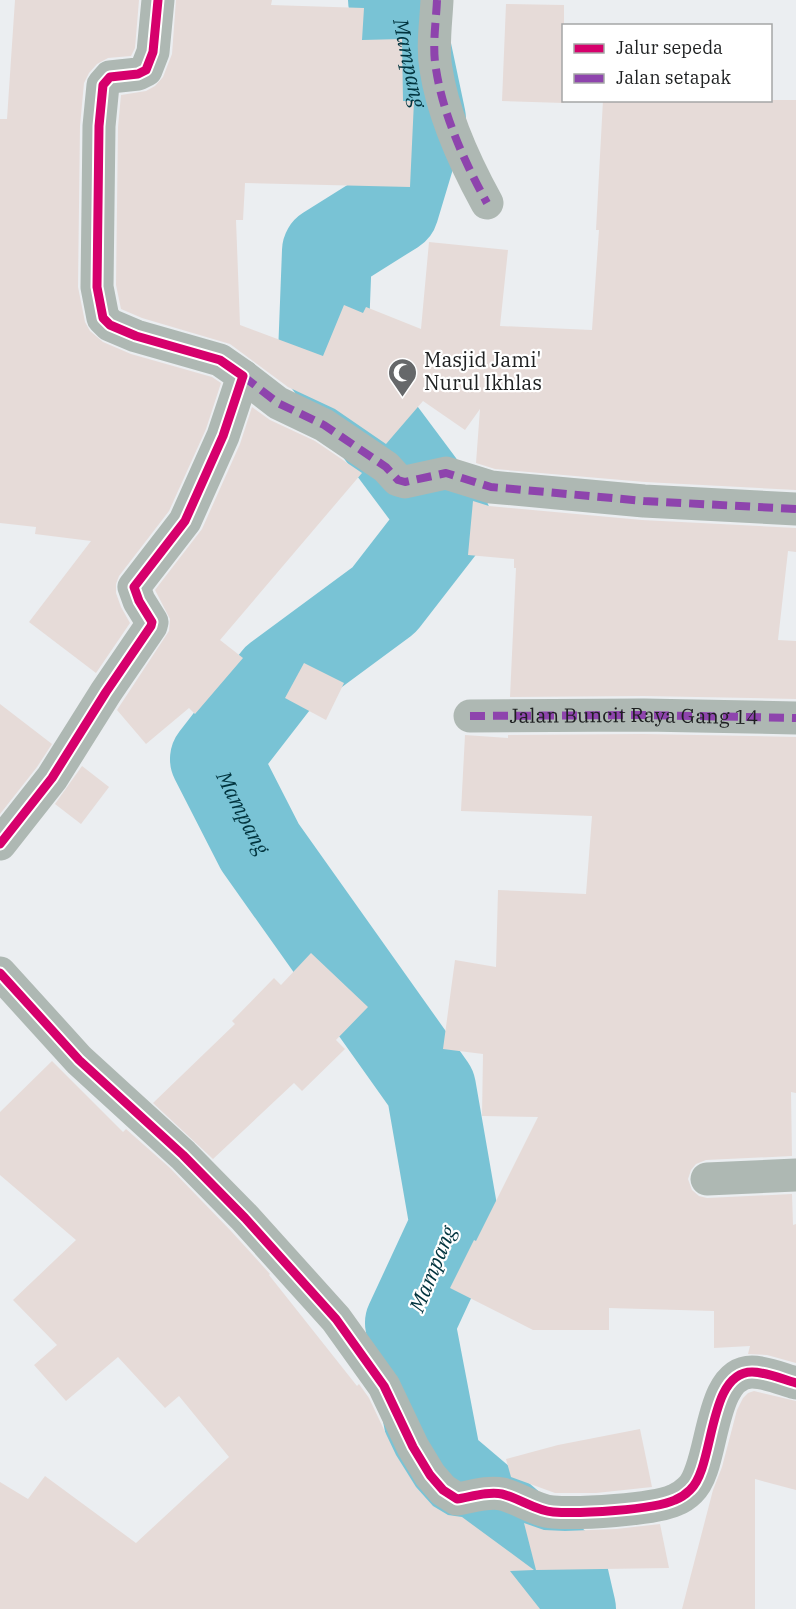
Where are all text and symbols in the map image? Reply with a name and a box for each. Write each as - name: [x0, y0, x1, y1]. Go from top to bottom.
- water label: Mampang: [387, 15, 433, 111]
- legend: [562, 24, 772, 102]
- text: Jalur sepeda: [616, 36, 723, 59]
- text: Jalan setapak: [616, 66, 732, 89]
- place label: Masjid Jami' Nurul Ikhlas: [424, 346, 542, 396]
- mosque icon: Masjid Jami' Nurul Ikhlas: [387, 356, 419, 398]
- street label: Jalan Buncit Raya Gang 14: [509, 701, 759, 730]
- water label: Mampang: [210, 765, 277, 861]
- water label: Mampang: [402, 1220, 462, 1317]

